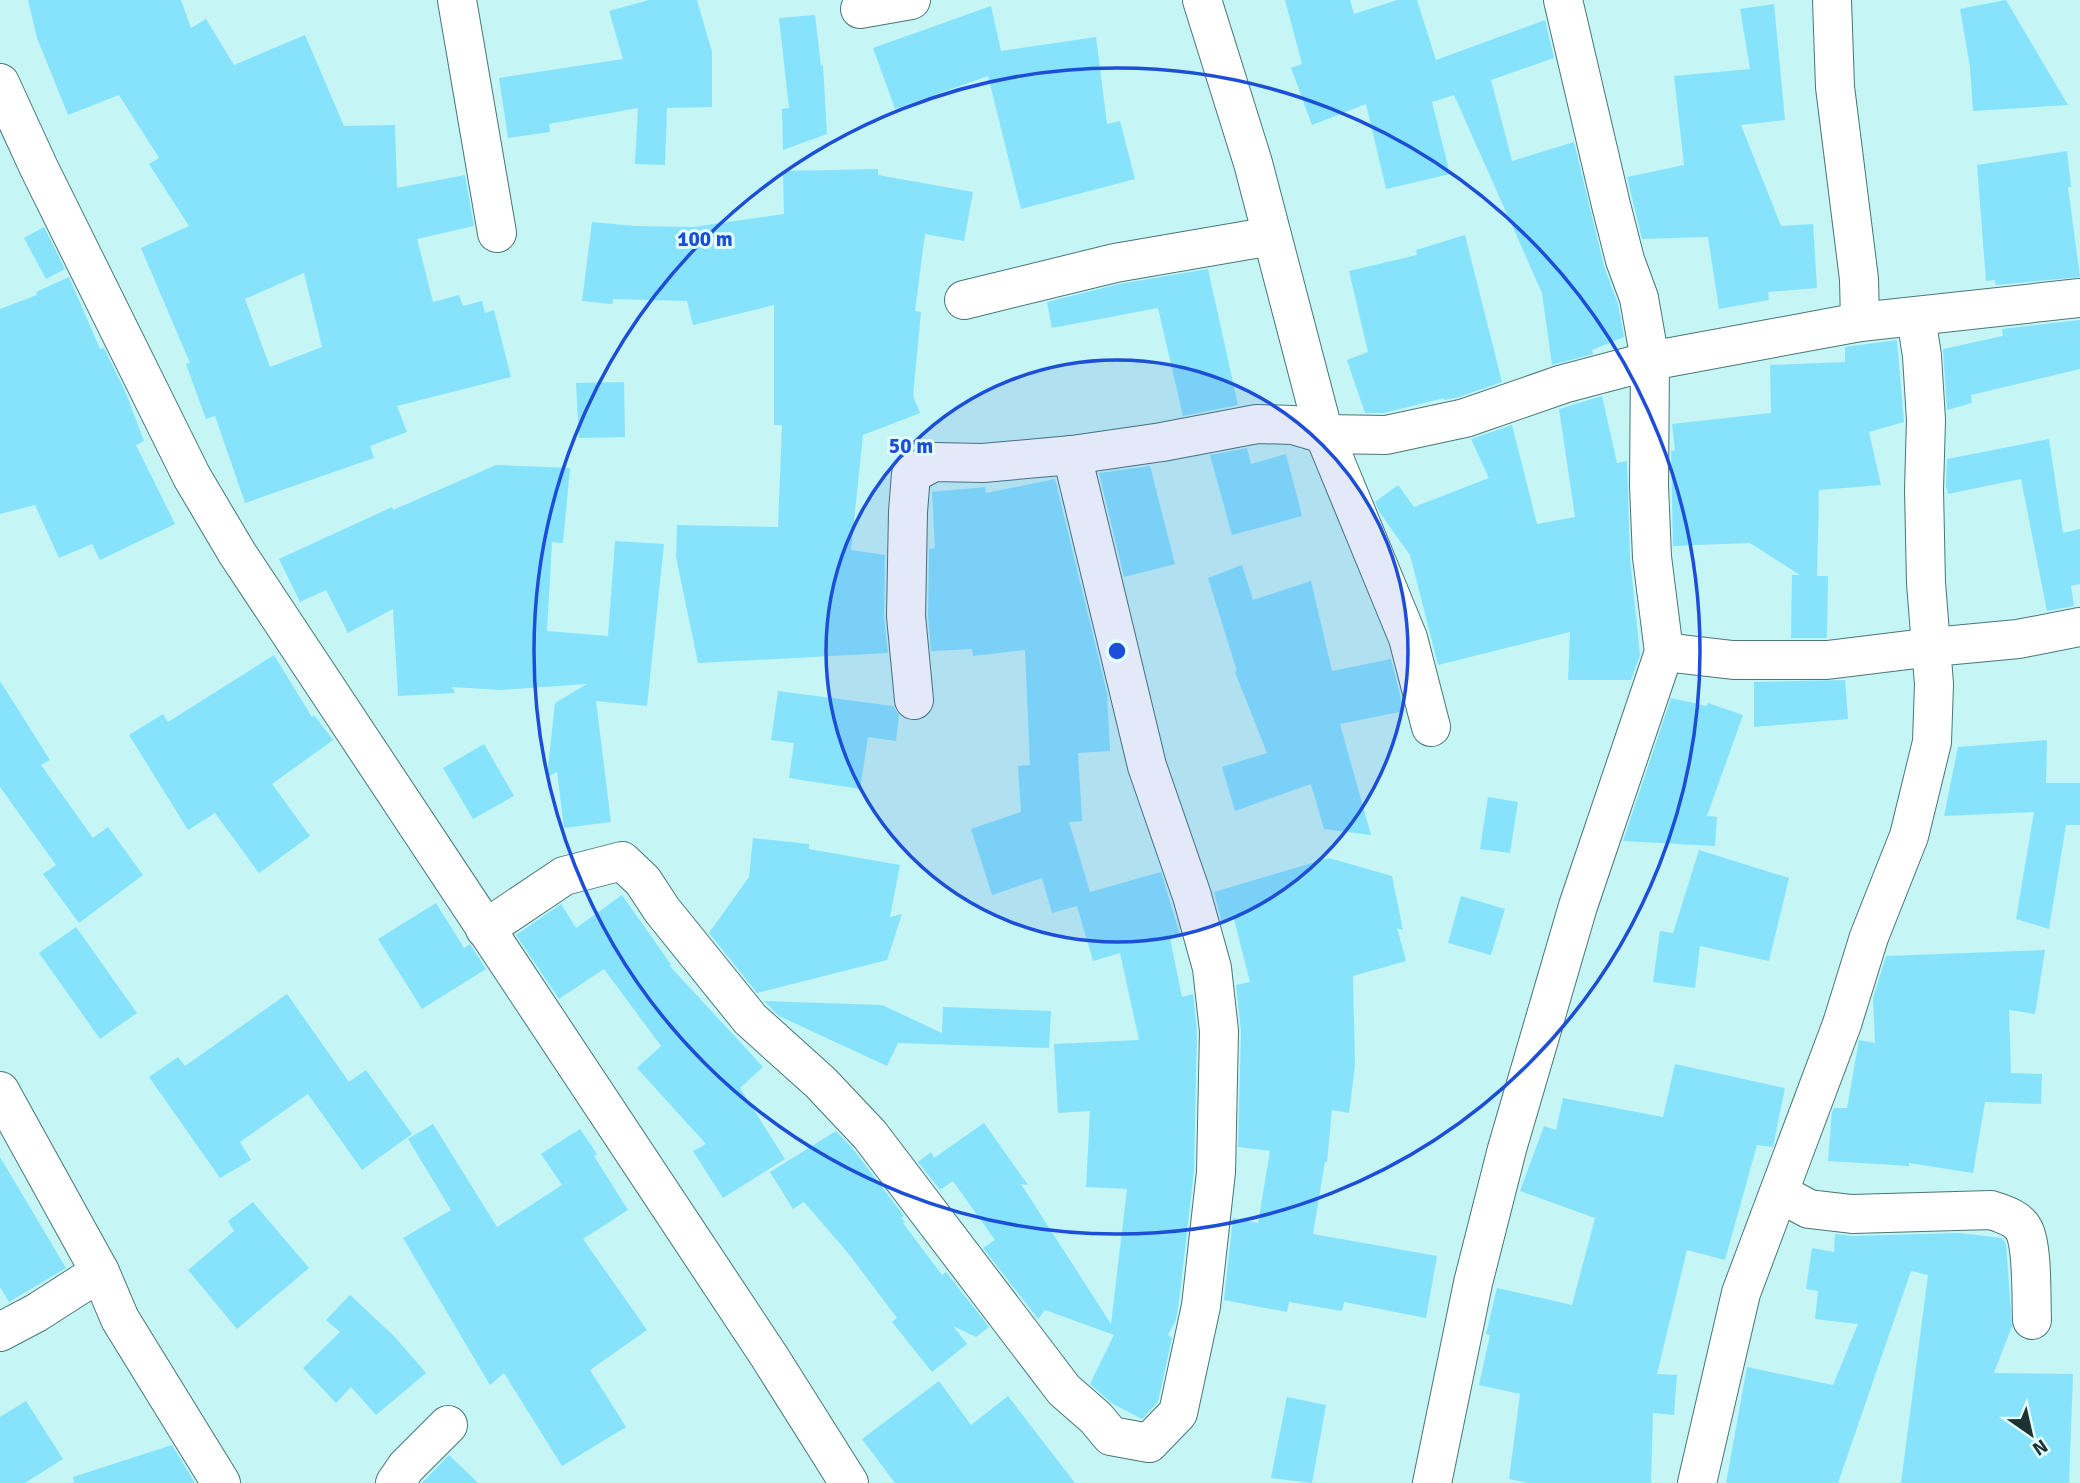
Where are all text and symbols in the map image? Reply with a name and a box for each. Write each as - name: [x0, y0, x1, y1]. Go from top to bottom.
- text: 100 m: [677, 226, 733, 252]
- text: 50 m: [889, 433, 933, 459]
- centre of rings: [1105, 639, 1129, 663]
- north arrow: [1996, 1399, 2066, 1469]
- text: N: [2028, 1434, 2052, 1461]

